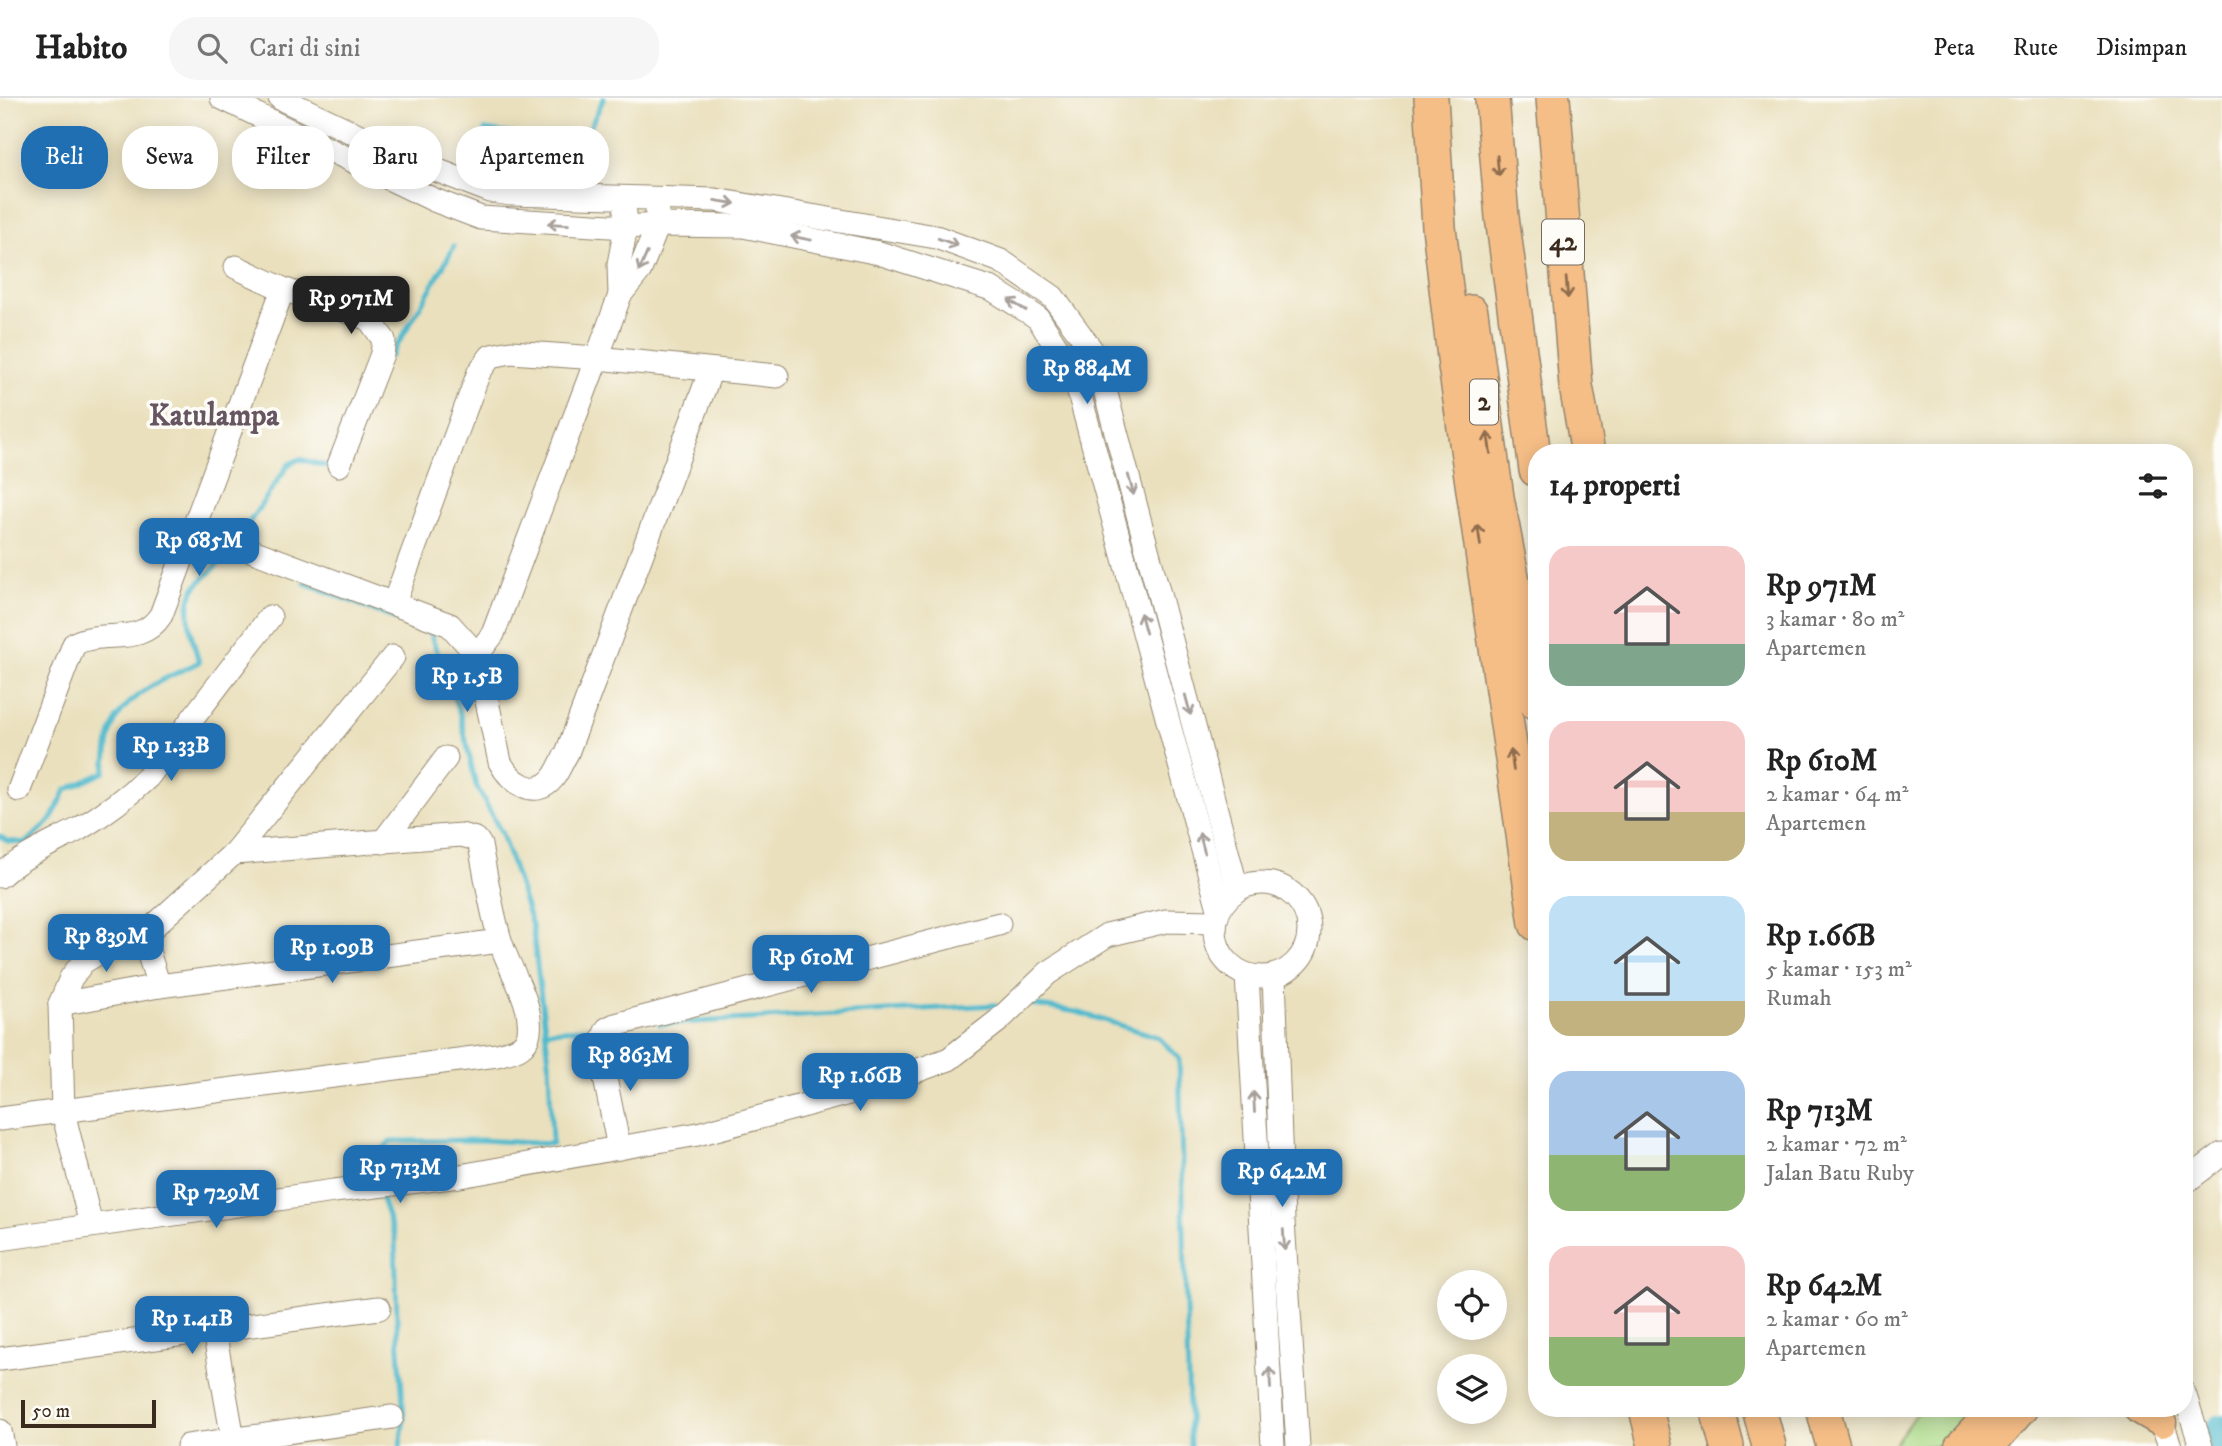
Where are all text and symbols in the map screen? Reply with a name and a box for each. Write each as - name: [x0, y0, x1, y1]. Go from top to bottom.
- search box: [169, 17, 659, 80]
- text: Habito: [35, 28, 127, 69]
- icon: search: [193, 29, 231, 67]
- text: Cari di sini: [249, 32, 360, 65]
- text: Peta: [1933, 33, 1975, 63]
- text: Rute: [2013, 33, 2058, 63]
- text: Disimpan: [2096, 33, 2187, 63]
- chip: Beli: [21, 126, 108, 189]
- chip: Sewa: [122, 126, 218, 189]
- chip: Filter: [232, 126, 334, 189]
- chip: Baru: [348, 126, 442, 189]
- chip: Apartemen: [456, 126, 609, 189]
- one-way arrow: [1492, 154, 1505, 177]
- one-way arrow: [713, 196, 736, 209]
- one-way arrow: [547, 217, 570, 230]
- road number: 42: [1542, 220, 1584, 265]
- one-way arrow: [790, 230, 813, 244]
- one-way arrow: [937, 236, 959, 249]
- one-way arrow: [636, 251, 649, 272]
- pin: Rp 971M: [286, 276, 416, 336]
- one-way arrow: [1561, 276, 1574, 299]
- text: Rp 971M: [309, 284, 393, 313]
- one-way arrow: [1008, 298, 1027, 312]
- pin: Rp 884M: [1022, 346, 1152, 406]
- text: Rp 884M: [1042, 354, 1132, 383]
- road number: 2: [1470, 380, 1498, 424]
- district label: Katulampa: [149, 398, 280, 435]
- one-way arrow: [1483, 432, 1496, 455]
- icon: filters: [2134, 467, 2172, 505]
- text: 14 properti: [1549, 468, 1680, 505]
- one-way arrow: [1125, 473, 1138, 495]
- pin: Rp 685M: [134, 518, 264, 578]
- one-way arrow: [1472, 524, 1485, 547]
- text: Rp 685M: [155, 526, 243, 555]
- text: Rp 971M: [1766, 568, 1877, 605]
- icon: home: [1605, 574, 1689, 658]
- text: 3 kamar · 80 m²: [1766, 605, 1905, 634]
- one-way arrow: [1136, 612, 1149, 635]
- text: Apartemen: [1766, 634, 1866, 663]
- pin: Rp 1.5B: [402, 654, 532, 714]
- text: Rp 1.5B: [431, 662, 503, 691]
- one-way arrow: [1182, 693, 1195, 715]
- pin: Rp 1.33B: [99, 724, 243, 783]
- text: Rp 1.33B: [132, 731, 210, 760]
- text: Rp 610M: [1766, 743, 1877, 780]
- one-way arrow: [1505, 749, 1518, 772]
- icon: home: [1605, 749, 1689, 833]
- text: 2 kamar · 64 m²: [1766, 780, 1909, 809]
- text: Apartemen: [1766, 809, 1866, 838]
- one-way arrow: [1195, 832, 1208, 855]
- pin: Rp 839M: [41, 914, 171, 974]
- text: Rp 1.66B: [1766, 918, 1876, 955]
- text: Rp 839M: [64, 922, 148, 951]
- icon: home: [1605, 924, 1689, 1008]
- pin: Rp 1.09B: [260, 926, 404, 985]
- text: Rp 1.09B: [290, 933, 374, 962]
- pin: Rp 610M: [746, 936, 876, 995]
- text: Rp 610M: [768, 943, 854, 972]
- text: 5 kamar · 153 m²: [1766, 955, 1912, 984]
- text: Rumah: [1766, 984, 1832, 1013]
- pin: Rp 863M: [565, 1034, 695, 1093]
- text: Rp 863M: [588, 1041, 672, 1070]
- pin: Rp 1.66B: [788, 1054, 932, 1113]
- text: Rp 1.66B: [818, 1061, 902, 1090]
- one-way arrow: [1248, 1091, 1261, 1114]
- text: Rp 713M: [1766, 1093, 1873, 1130]
- icon: home: [1605, 1099, 1689, 1183]
- text: 2 kamar · 72 m²: [1766, 1130, 1907, 1159]
- pin: Rp 713M: [335, 1146, 465, 1205]
- pin: Rp 642M: [1217, 1150, 1347, 1209]
- text: Rp 713M: [359, 1153, 441, 1182]
- text: Rp 642M: [1237, 1157, 1327, 1186]
- text: Jalan Batu Ruby: [1766, 1159, 1914, 1188]
- pin: Rp 729M: [151, 1170, 281, 1230]
- text: Rp 729M: [172, 1178, 260, 1207]
- one-way arrow: [1278, 1228, 1291, 1250]
- text: Rp 642M: [1766, 1268, 1882, 1305]
- map controls: [1437, 1270, 1507, 1424]
- button: locate: [1437, 1270, 1507, 1340]
- icon: home: [1605, 1274, 1689, 1358]
- pin: Rp 1.41B: [120, 1296, 264, 1356]
- text: Rp 1.41B: [151, 1304, 233, 1333]
- text: 2 kamar · 60 m²: [1766, 1305, 1908, 1334]
- text: Apartemen: [1766, 1334, 1866, 1363]
- button: layers: [1437, 1354, 1507, 1424]
- one-way arrow: [1263, 1367, 1276, 1390]
- scale bar: [21, 1397, 156, 1429]
- text: 50 m: [32, 1400, 70, 1423]

